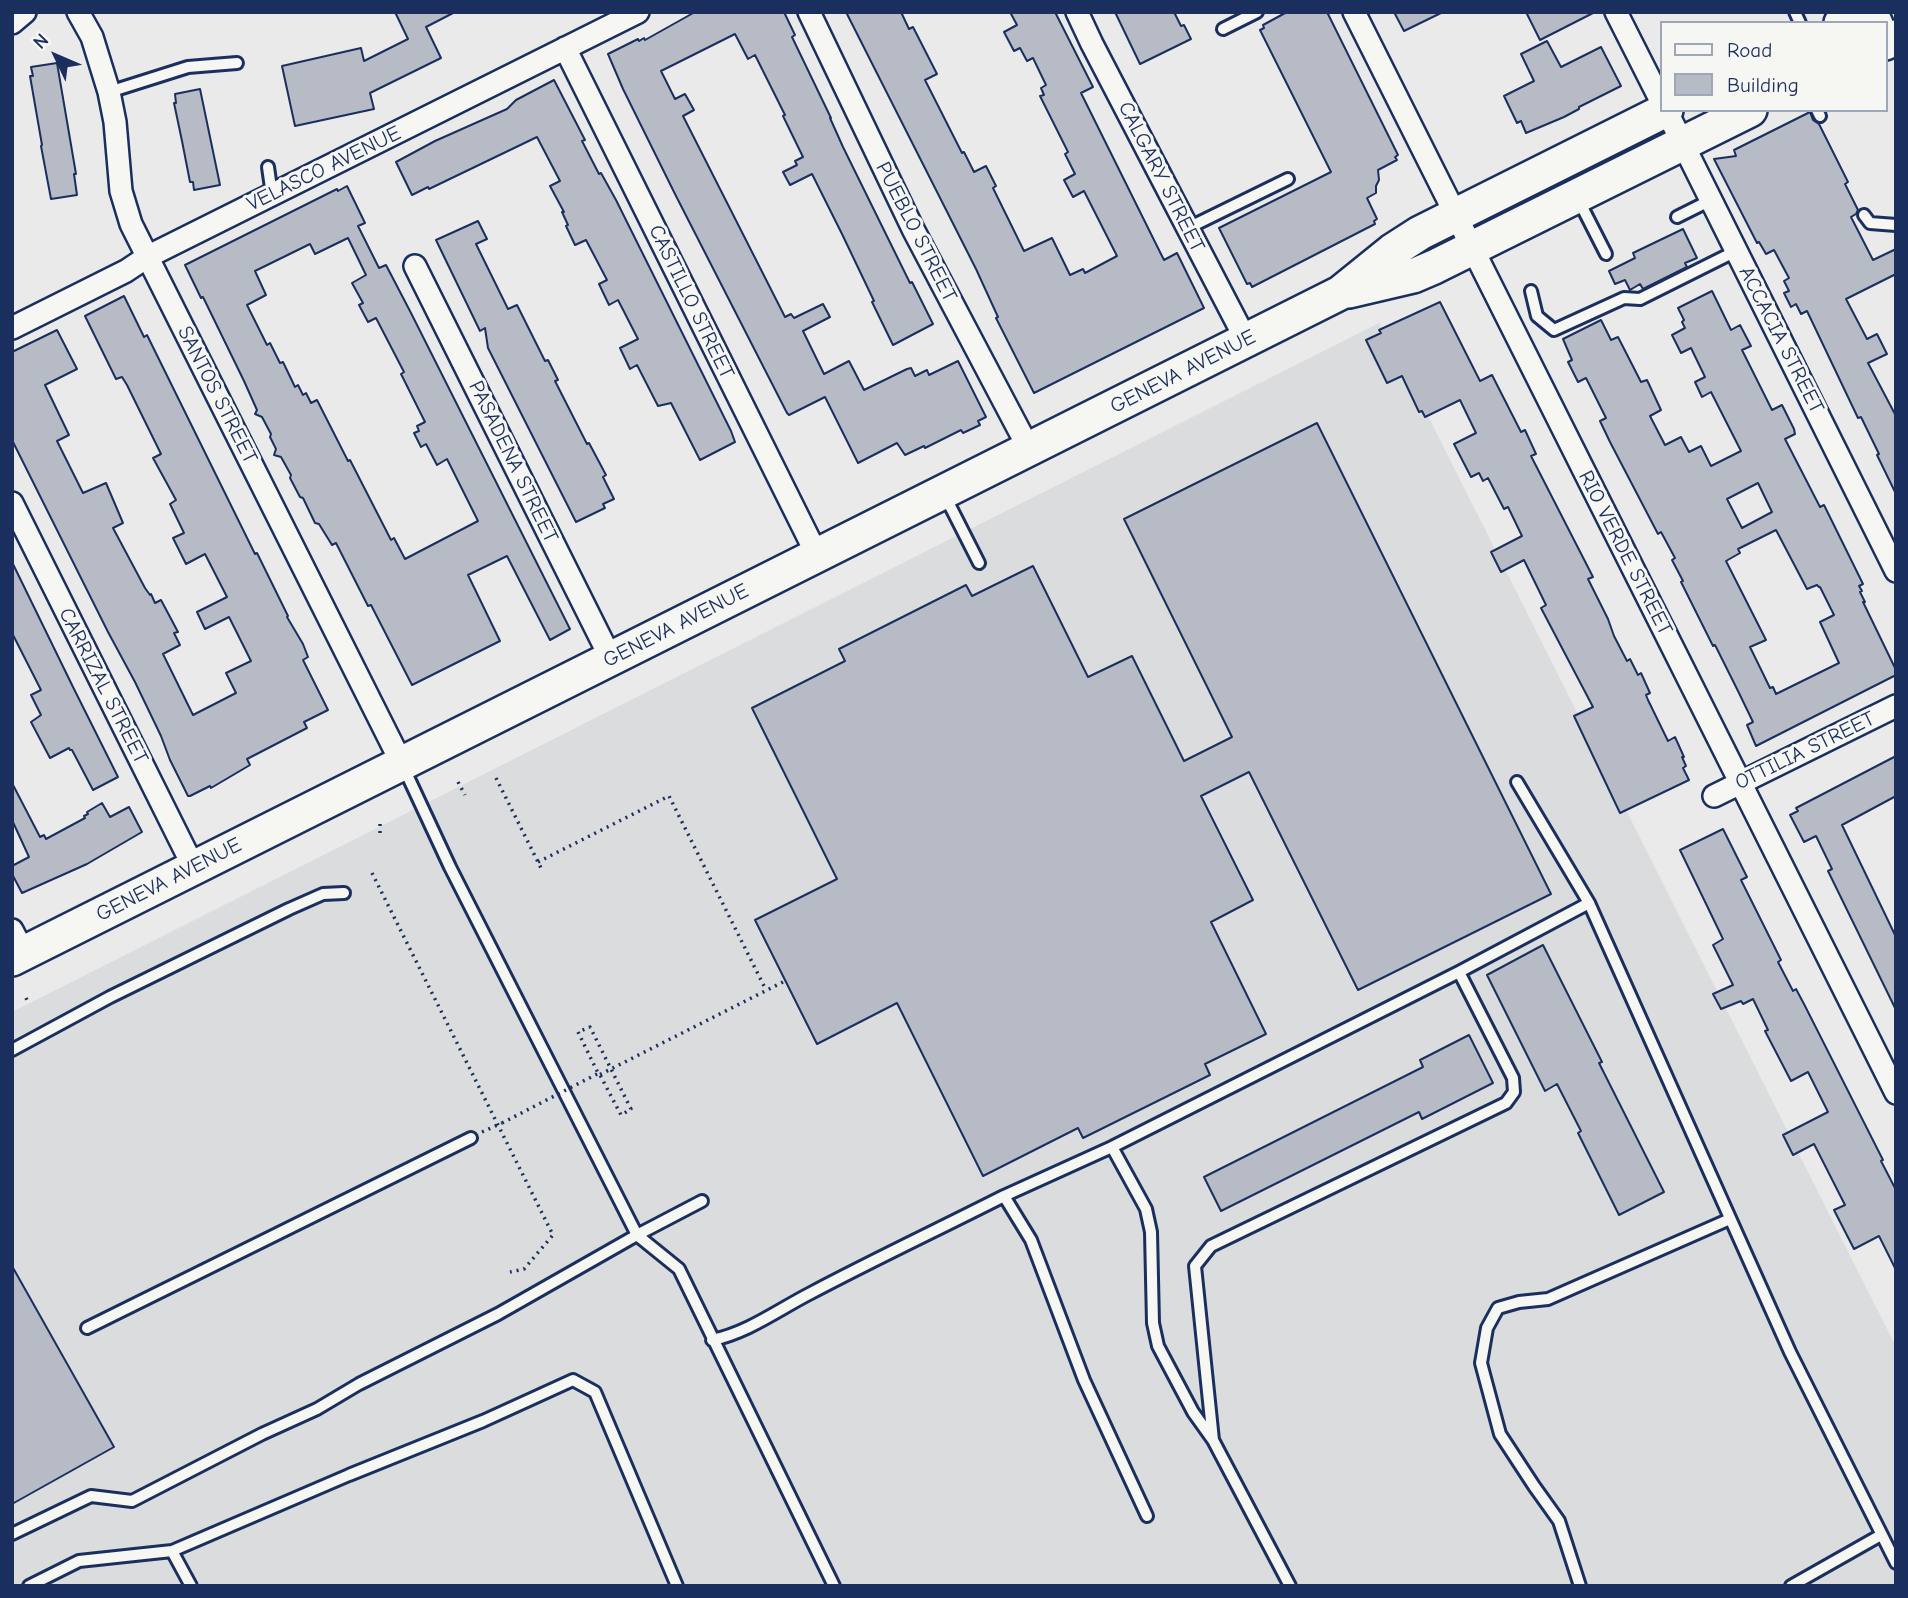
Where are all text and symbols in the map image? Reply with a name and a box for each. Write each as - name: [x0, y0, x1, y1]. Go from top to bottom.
- north arrow: [21, 21, 91, 91]
- legend: [1660, 21, 1887, 112]
- text: N: [29, 29, 53, 54]
- text: Road: [1727, 38, 1772, 62]
- text: Building: [1727, 73, 1799, 97]
- street label: CALGARY STREET: [1112, 98, 1210, 256]
- street label: VELASCO AVENUE: [243, 121, 405, 217]
- street label: PUEBLO STREET: [870, 158, 962, 306]
- street label: CASTILLO STREET: [643, 221, 739, 383]
- street label: ACCACIA STREET: [1733, 262, 1829, 418]
- street label: SANTOS STREET: [172, 322, 262, 468]
- street label: GENEVA AVENUE: [1106, 325, 1260, 419]
- street label: PASADENA STREET: [463, 377, 563, 547]
- street label: RIO VERDE STREET: [1573, 466, 1677, 640]
- street label: GENEVA AVENUE: [599, 579, 753, 673]
- street label: CARRIZAL STREET: [53, 604, 153, 768]
- street label: OTTILIA STREET: [1731, 706, 1879, 796]
- street label: GENEVA AVENUE: [92, 833, 246, 927]

